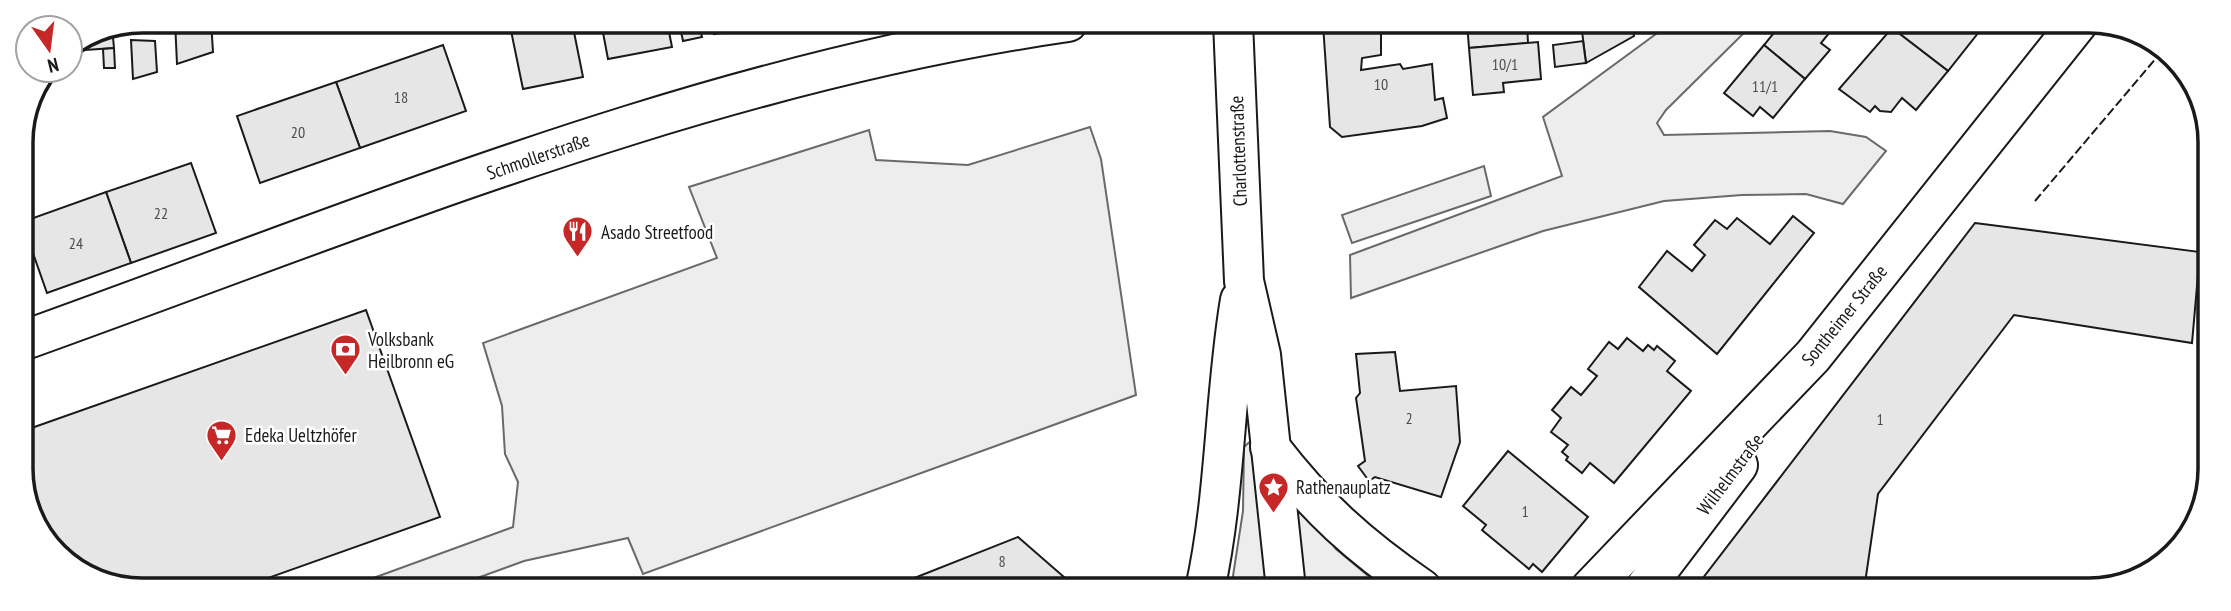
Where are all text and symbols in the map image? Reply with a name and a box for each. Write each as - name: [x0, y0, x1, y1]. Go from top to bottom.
- north arrow: [14, 14, 84, 84]
- text: N: [45, 53, 61, 78]
- house number: 10/1: [1492, 54, 1518, 74]
- house number: 10: [1374, 74, 1388, 94]
- house number: 11/1: [1752, 76, 1778, 96]
- house number: 18: [394, 87, 408, 107]
- street label: Charlottenstraße: [1224, 95, 1252, 207]
- house number: 20: [291, 122, 305, 142]
- street label: Schmollerstraße: [483, 127, 593, 185]
- house number: 22: [154, 203, 168, 223]
- restaurant icon: Asado Streetfood: [561, 215, 595, 259]
- place label: Asado Streetfood: [601, 220, 713, 244]
- house number: 24: [69, 233, 83, 253]
- street label: Sontheimer Straße: [1796, 260, 1892, 370]
- place label: Volksbank Heilbronn eG: [367, 327, 454, 373]
- bank icon: Volksbank Heilbronn eG: [328, 333, 362, 377]
- house number: 2: [1405, 408, 1413, 428]
- house number: 1: [1876, 409, 1884, 429]
- supermarket icon: Edeka Ueltzhöfer: [205, 418, 239, 462]
- place label: Edeka Ueltzhöfer: [245, 423, 357, 447]
- street label: Wilhelmstraße: [1692, 428, 1769, 520]
- place icon: Rathenauplatz: [1256, 470, 1290, 514]
- place label: Rathenauplatz: [1296, 475, 1391, 499]
- house number: 1: [1521, 501, 1529, 521]
- house number: 8: [998, 551, 1006, 571]

